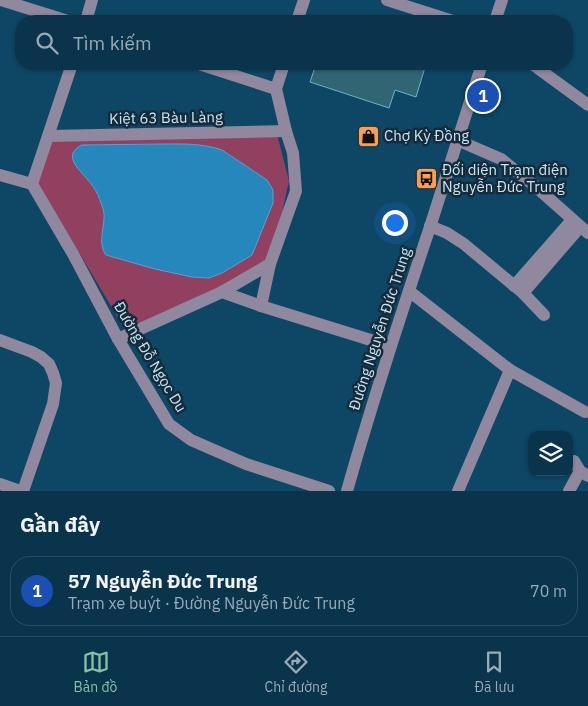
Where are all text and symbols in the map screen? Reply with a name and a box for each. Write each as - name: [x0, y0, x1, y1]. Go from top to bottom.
- search box: [15, 15, 573, 70]
- icon: search: [33, 29, 61, 57]
- text: Tìm kiếm: [73, 31, 151, 55]
- pin: 1: [467, 77, 499, 115]
- street label: Kiệt 63 Bàu Làng: [109, 107, 223, 128]
- shop icon: Chợ Kỳ Đồng: [356, 124, 380, 148]
- place label: Chợ Kỳ Đồng: [384, 126, 469, 145]
- place label: Đối diện Trạm điện Nguyễn Đức Trung: [442, 160, 568, 196]
- bus stop icon: Đối diện Trạm điện Nguyễn Đức Trung: [414, 167, 438, 191]
- your location: [382, 210, 408, 236]
- street label: Đường Nguyễn Đức Trung: [344, 245, 415, 413]
- street label: Đường Đỗ Ngọc Du: [110, 298, 191, 415]
- map controls: [528, 431, 573, 476]
- button: layers: [528, 431, 573, 476]
- text: Gần đây: [20, 510, 100, 538]
- text: 57 Nguyễn Đức Trung: [68, 569, 257, 593]
- text: 1: [32, 581, 42, 601]
- text: 70 m: [530, 581, 567, 601]
- text: Trạm xe buýt · Đường Nguyễn Đức Trung: [68, 593, 355, 613]
- tab: Bản đồ: [74, 648, 117, 696]
- tab: Chỉ đường: [265, 648, 327, 696]
- tab: Đã lưu: [474, 648, 514, 696]

